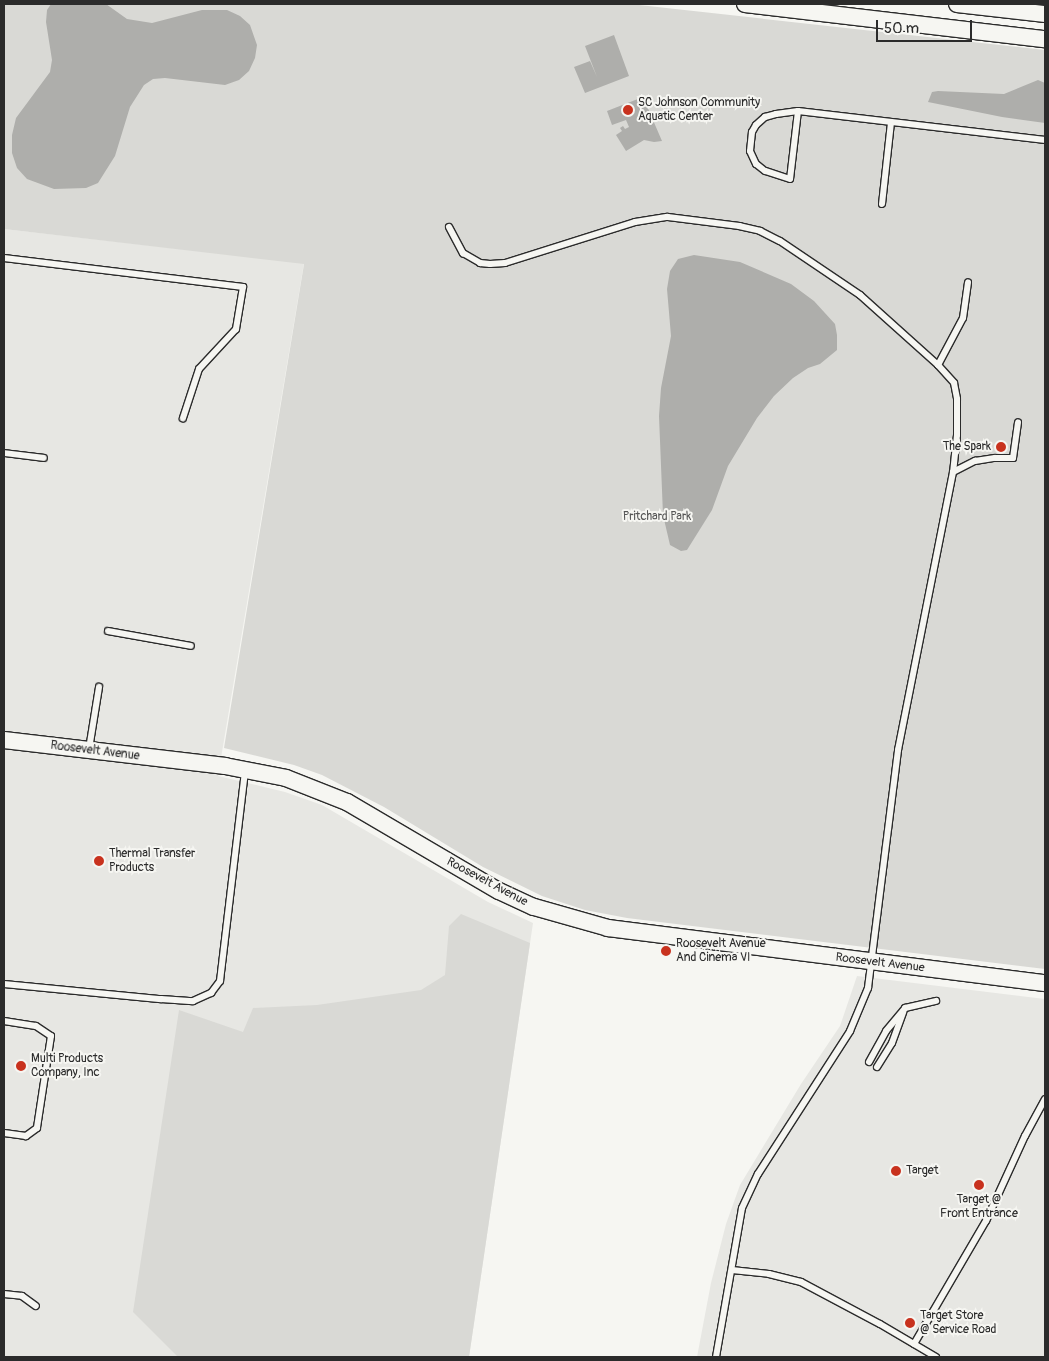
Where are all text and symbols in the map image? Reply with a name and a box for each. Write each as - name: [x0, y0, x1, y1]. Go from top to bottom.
- scale bar: [879, 10, 975, 42]
- text: 50 m: [884, 19, 919, 38]
- place label: SC Johnson Community Aquatic Center: [638, 96, 760, 124]
- marker: SC Johnson Community Aquatic Center: [622, 104, 634, 116]
- place label: The Spark: [943, 440, 991, 454]
- marker: The Spark: [995, 441, 1007, 453]
- park label: Pritchard Park: [623, 510, 691, 524]
- street label: Roosevelt Avenue: [50, 738, 140, 764]
- place label: Thermal Transfer Products: [109, 847, 195, 875]
- marker: Thermal Transfer Products: [93, 855, 105, 867]
- street label: Roosevelt Avenue: [444, 855, 530, 909]
- place label: Roosevelt Avenue And Cinema VI: [676, 937, 766, 965]
- marker: Roosevelt Avenue And Cinema VI: [660, 945, 672, 957]
- street label: Roosevelt Avenue: [835, 950, 925, 976]
- place label: Multi Products Company, Inc: [31, 1052, 103, 1080]
- marker: Multi Products Company, Inc: [15, 1060, 27, 1072]
- place label: Target: [906, 1164, 939, 1178]
- marker: Target: [890, 1165, 902, 1177]
- marker: Target @ Front Entrance: [973, 1179, 985, 1191]
- place label: Target @ Front Entrance: [940, 1193, 1018, 1221]
- place label: Target Store @ Service Road: [920, 1309, 996, 1337]
- marker: Target Store @ Service Road: [904, 1317, 916, 1329]

